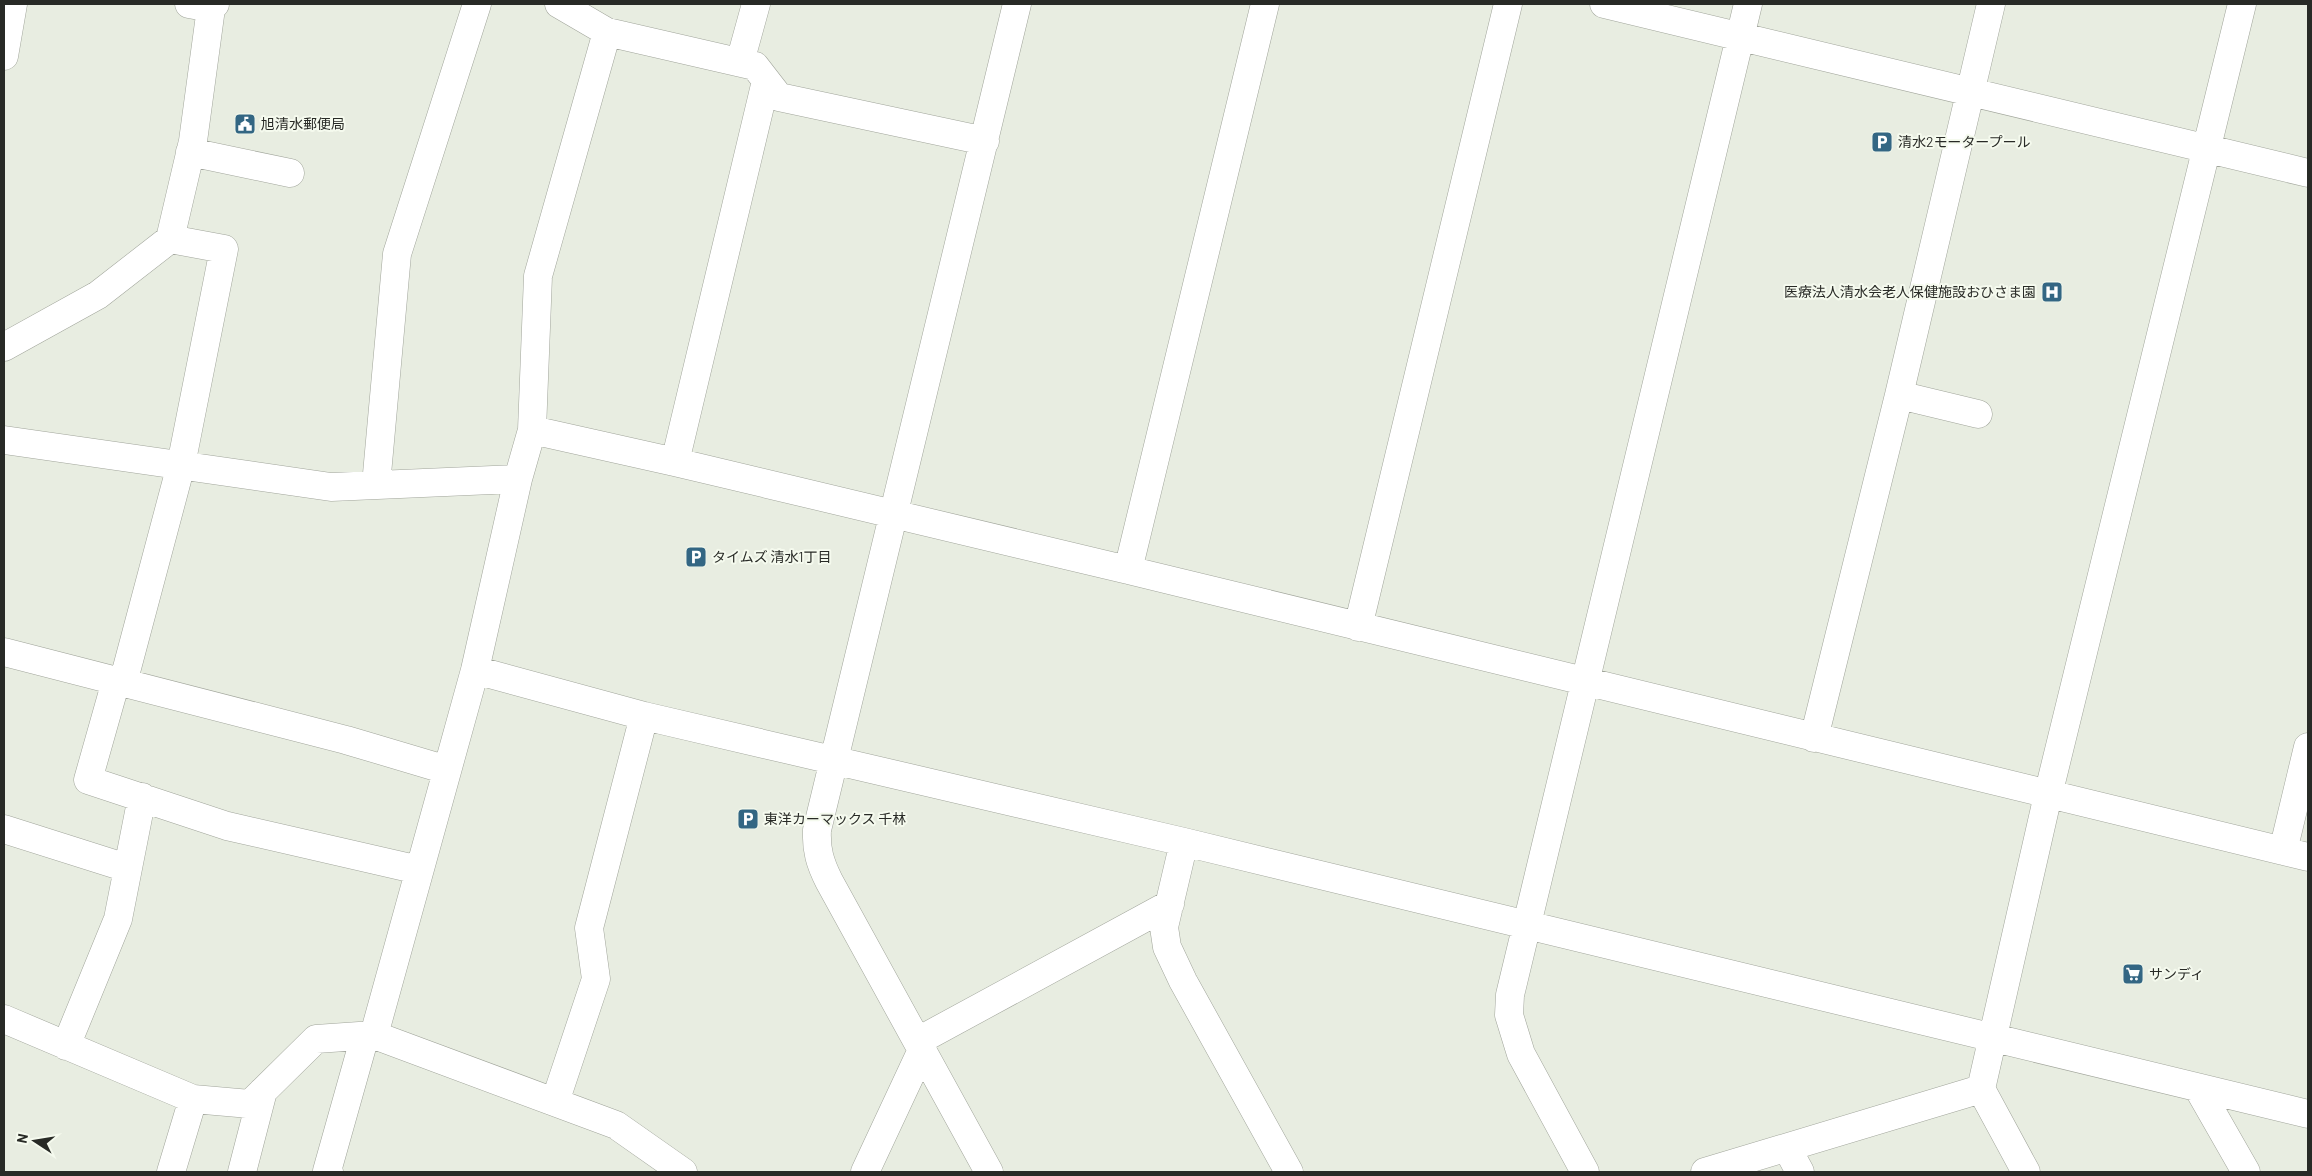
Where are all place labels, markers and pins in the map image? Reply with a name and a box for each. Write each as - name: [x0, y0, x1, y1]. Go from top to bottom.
- public building icon: 旭清水郵便局: [233, 112, 257, 136]
- place label: 旭清水郵便局: [261, 115, 345, 132]
- parking icon: 清水2モータープール: [1870, 130, 1894, 154]
- place label: 清水2モータープール: [1898, 133, 2031, 150]
- hospital icon: 医療法人清水会老人保健施設おひさま園: [2040, 280, 2064, 304]
- place label: 医療法人清水会老人保健施設おひさま園: [1784, 283, 2036, 300]
- parking icon: タイムズ 清水1丁目: [684, 545, 708, 569]
- place label: タイムズ 清水1丁目: [712, 548, 831, 565]
- parking icon: 東洋カーマックス 千林: [736, 807, 760, 831]
- place label: 東洋カーマックス 千林: [764, 810, 906, 827]
- supermarket icon: サンディ: [2121, 962, 2145, 986]
- place label: サンディ: [2149, 965, 2204, 982]

